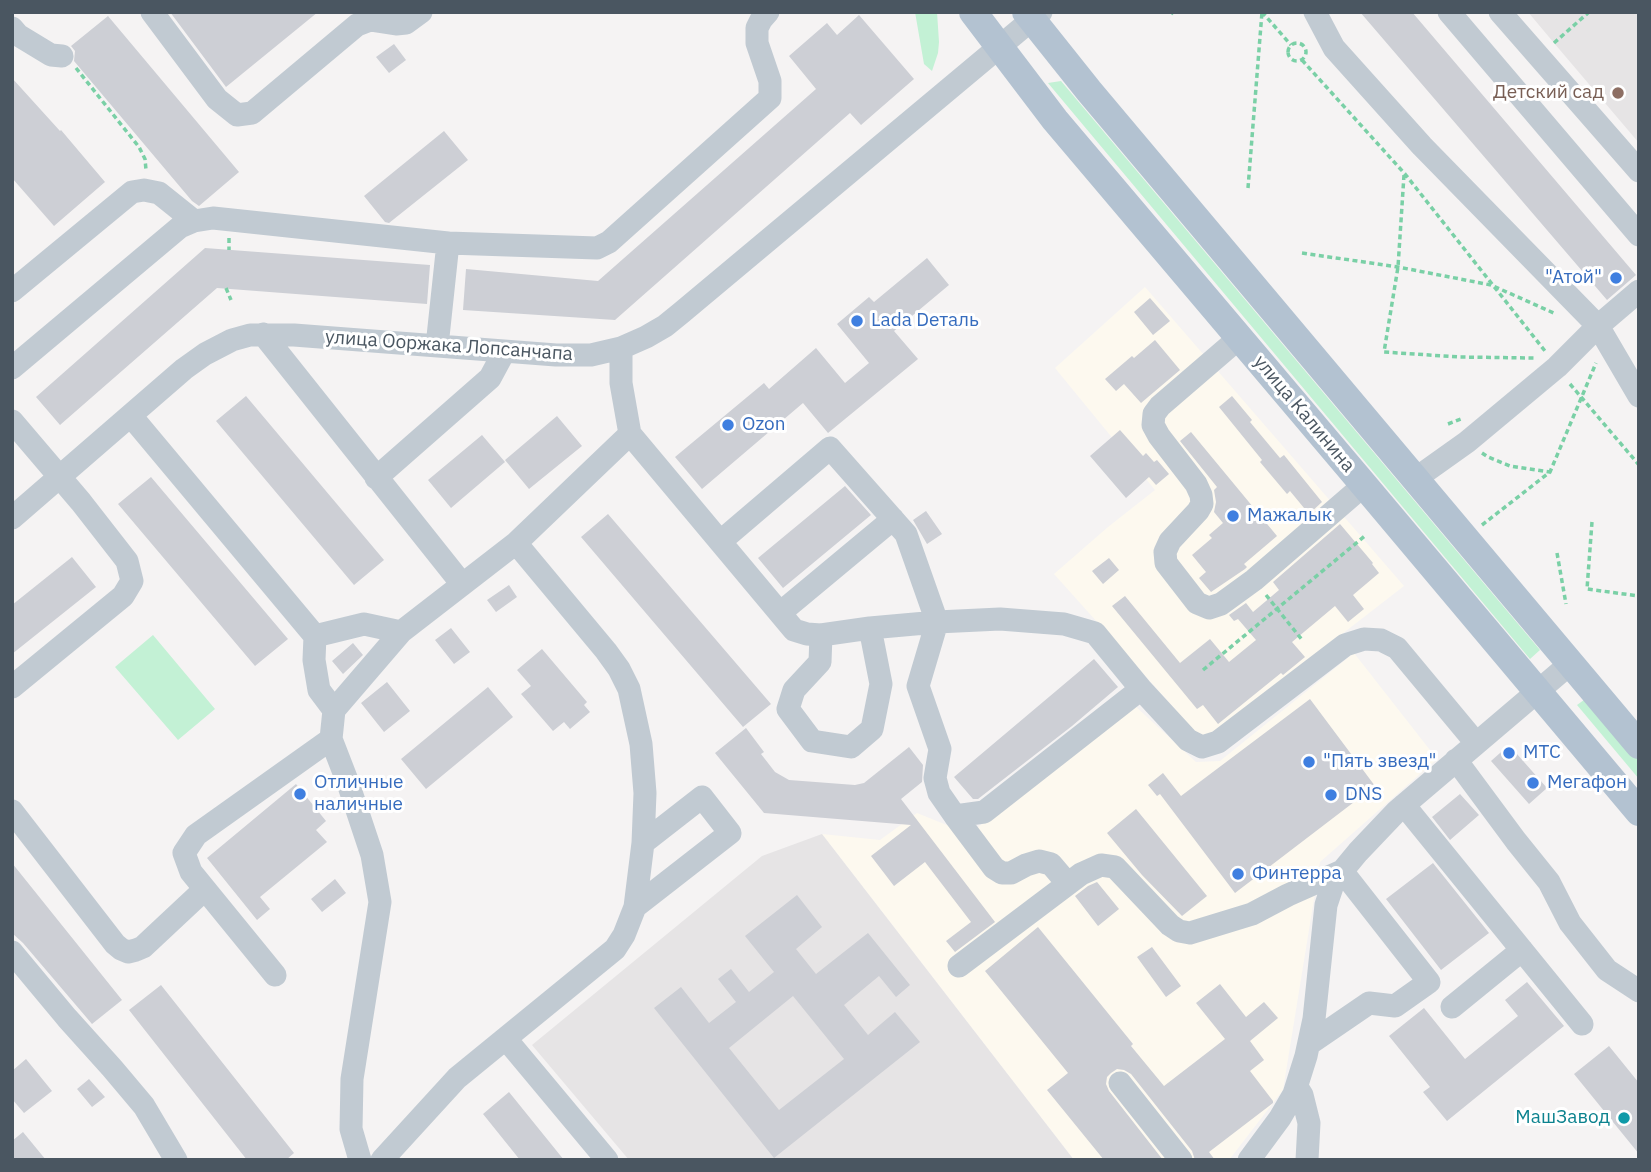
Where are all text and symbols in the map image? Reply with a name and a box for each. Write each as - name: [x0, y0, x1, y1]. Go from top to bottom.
- place label: Детский сад: [1493, 82, 1604, 104]
- marker: Детский сад: [1610, 85, 1626, 101]
- place label: "Атой": [1545, 267, 1602, 289]
- marker: "Атой": [1608, 270, 1624, 286]
- place label: Lada Dеталь: [871, 310, 979, 332]
- marker: Lada Dеталь: [849, 313, 865, 329]
- street label: улица Ооржака Лопсанчапа: [324, 326, 574, 366]
- street label: улица Калинина: [1249, 351, 1359, 477]
- place label: Ozon: [742, 414, 786, 436]
- marker: Ozon: [720, 417, 736, 433]
- place label: Мажалык: [1247, 505, 1332, 527]
- marker: Мажалык: [1225, 508, 1241, 524]
- place label: МТС: [1523, 742, 1561, 764]
- marker: МТС: [1501, 745, 1517, 761]
- place label: "Пять звезд": [1323, 751, 1436, 773]
- marker: "Пять звезд": [1301, 754, 1317, 770]
- place label: Отличные наличные: [314, 772, 403, 816]
- place label: Мегафон: [1547, 772, 1627, 794]
- marker: Мегафон: [1525, 775, 1541, 791]
- place label: DNS: [1345, 784, 1382, 806]
- marker: Отличные наличные: [292, 786, 308, 802]
- marker: DNS: [1323, 787, 1339, 803]
- place label: Финтерра: [1252, 863, 1342, 885]
- marker: Финтерра: [1230, 866, 1246, 882]
- place label: МашЗавод: [1515, 1107, 1610, 1129]
- marker: МашЗавод: [1616, 1110, 1632, 1126]

